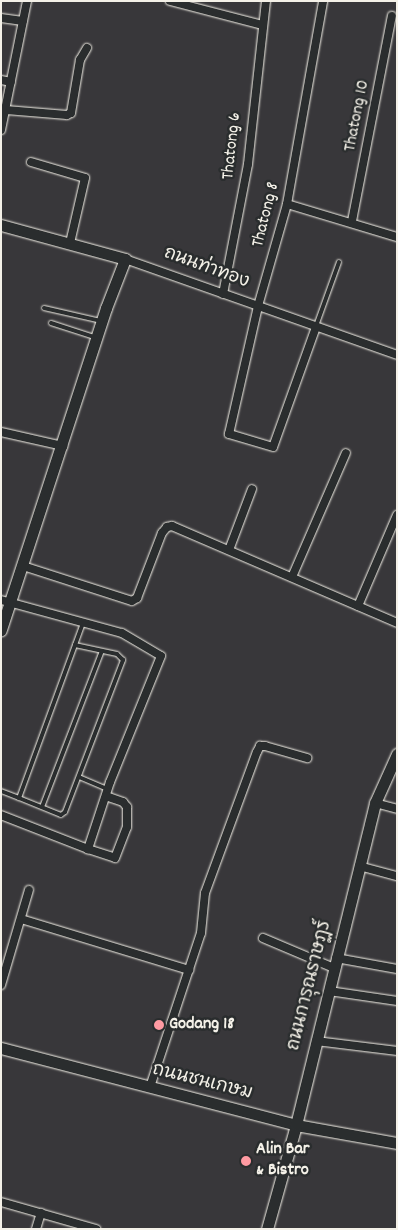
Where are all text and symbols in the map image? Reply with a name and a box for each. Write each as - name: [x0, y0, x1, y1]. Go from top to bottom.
- street label: Thatong 10: [340, 78, 376, 154]
- street label: Thatong 6: [219, 111, 247, 181]
- street label: Thatong 8: [249, 180, 285, 250]
- street label: ถนนท่าทอง: [160, 244, 252, 294]
- street label: ถนนการุณราษฏร์: [284, 919, 338, 1053]
- place label: Godang 18: [169, 1014, 234, 1036]
- marker: Godang 18: [153, 1019, 165, 1031]
- street label: ถนนชนเกษม: [150, 1060, 254, 1106]
- place label: Alin Bar & Bistro: [256, 1140, 309, 1182]
- marker: Alin Bar & Bistro: [240, 1155, 252, 1167]

